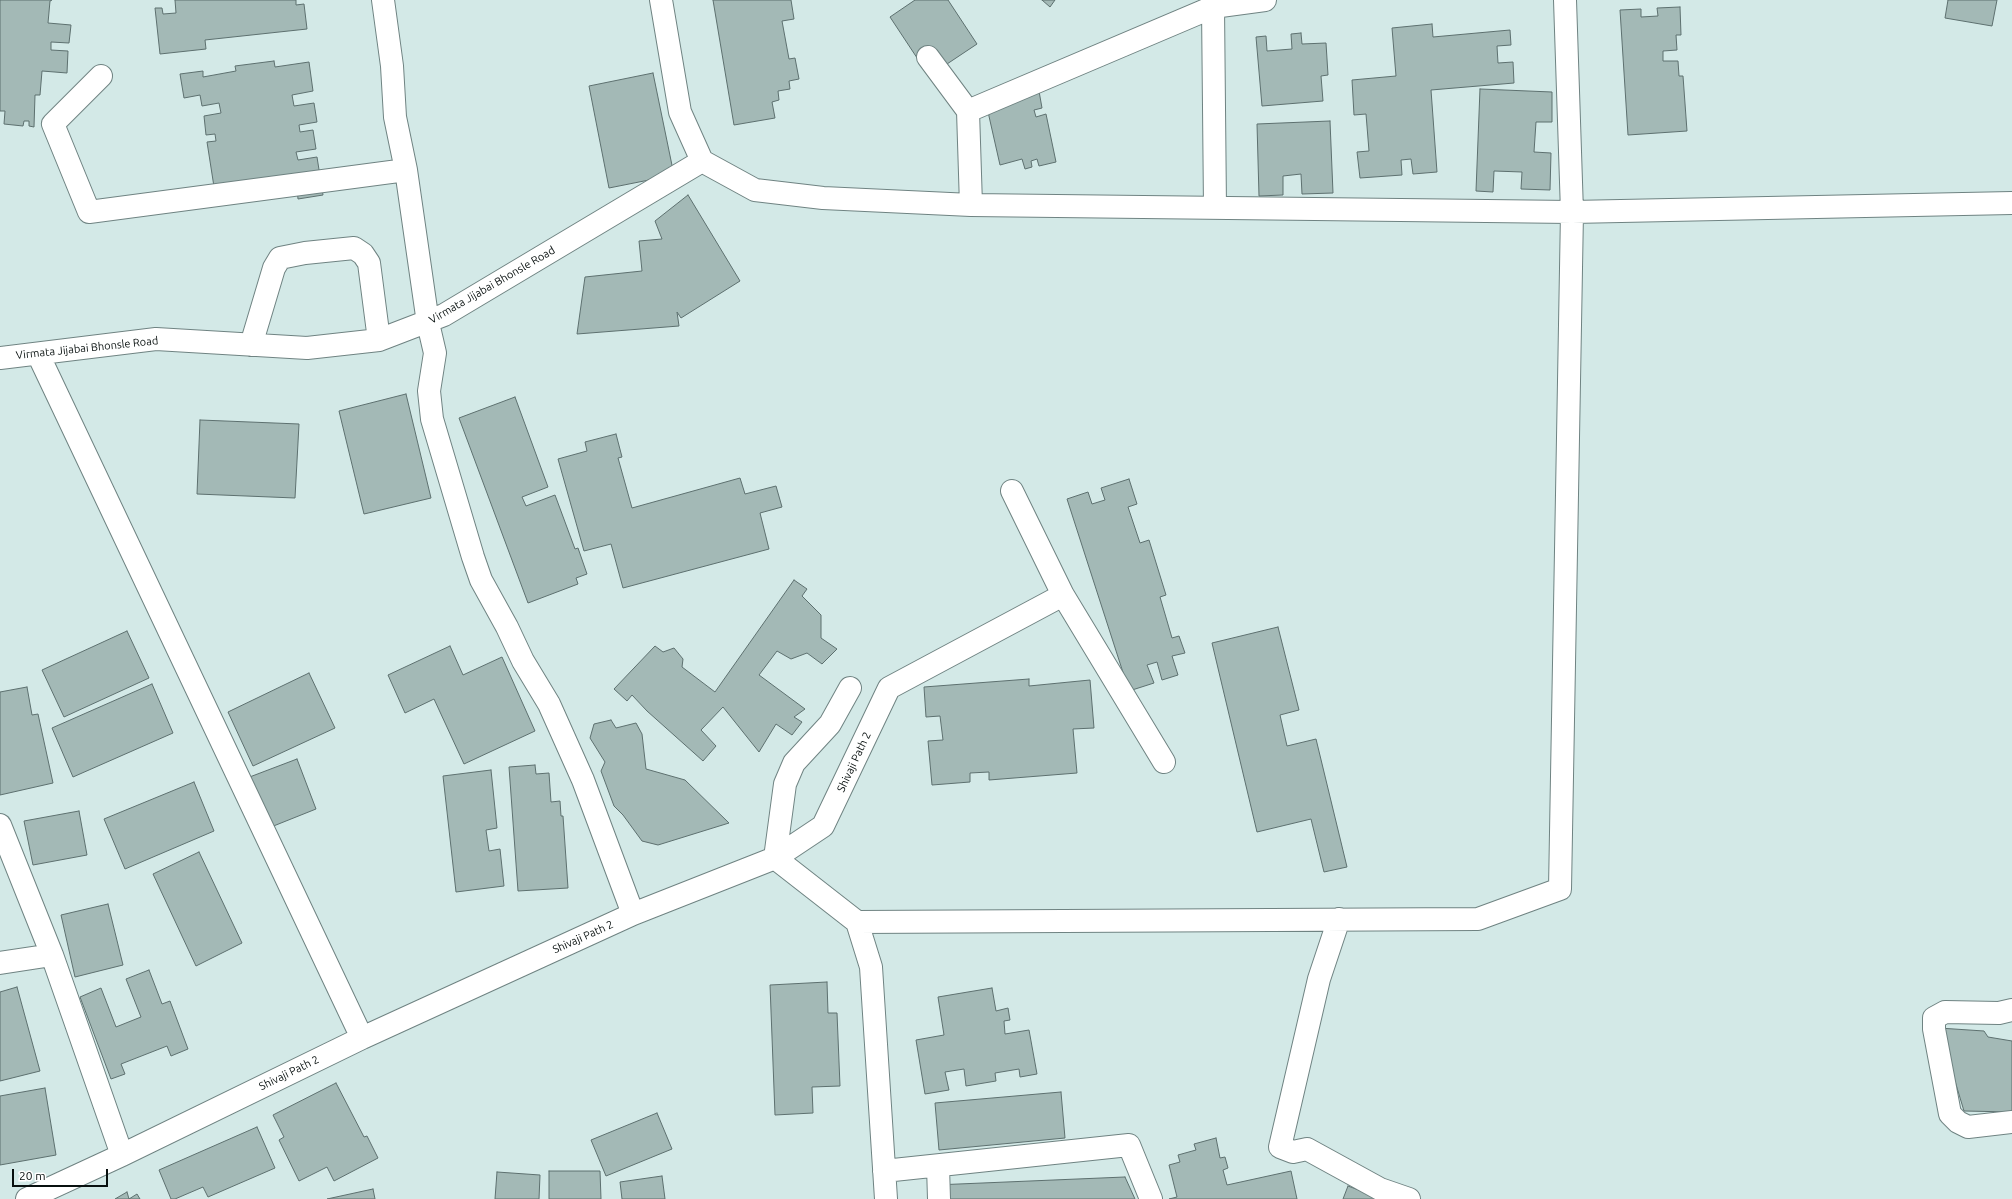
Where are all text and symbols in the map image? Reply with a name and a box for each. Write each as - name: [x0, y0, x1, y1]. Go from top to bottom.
- street label: Virmata Jijabai Bhonsle Road: [427, 244, 557, 326]
- street label: Virmata Jijabai Bhonsle Road: [15, 334, 159, 362]
- street label: Shivaji Path 2: [834, 730, 874, 794]
- street label: Shivaji Path 2: [551, 918, 615, 956]
- street label: Shivaji Path 2: [257, 1053, 321, 1093]
- scale bar: [14, 1161, 110, 1187]
- text: 20 m: [19, 1169, 46, 1182]

